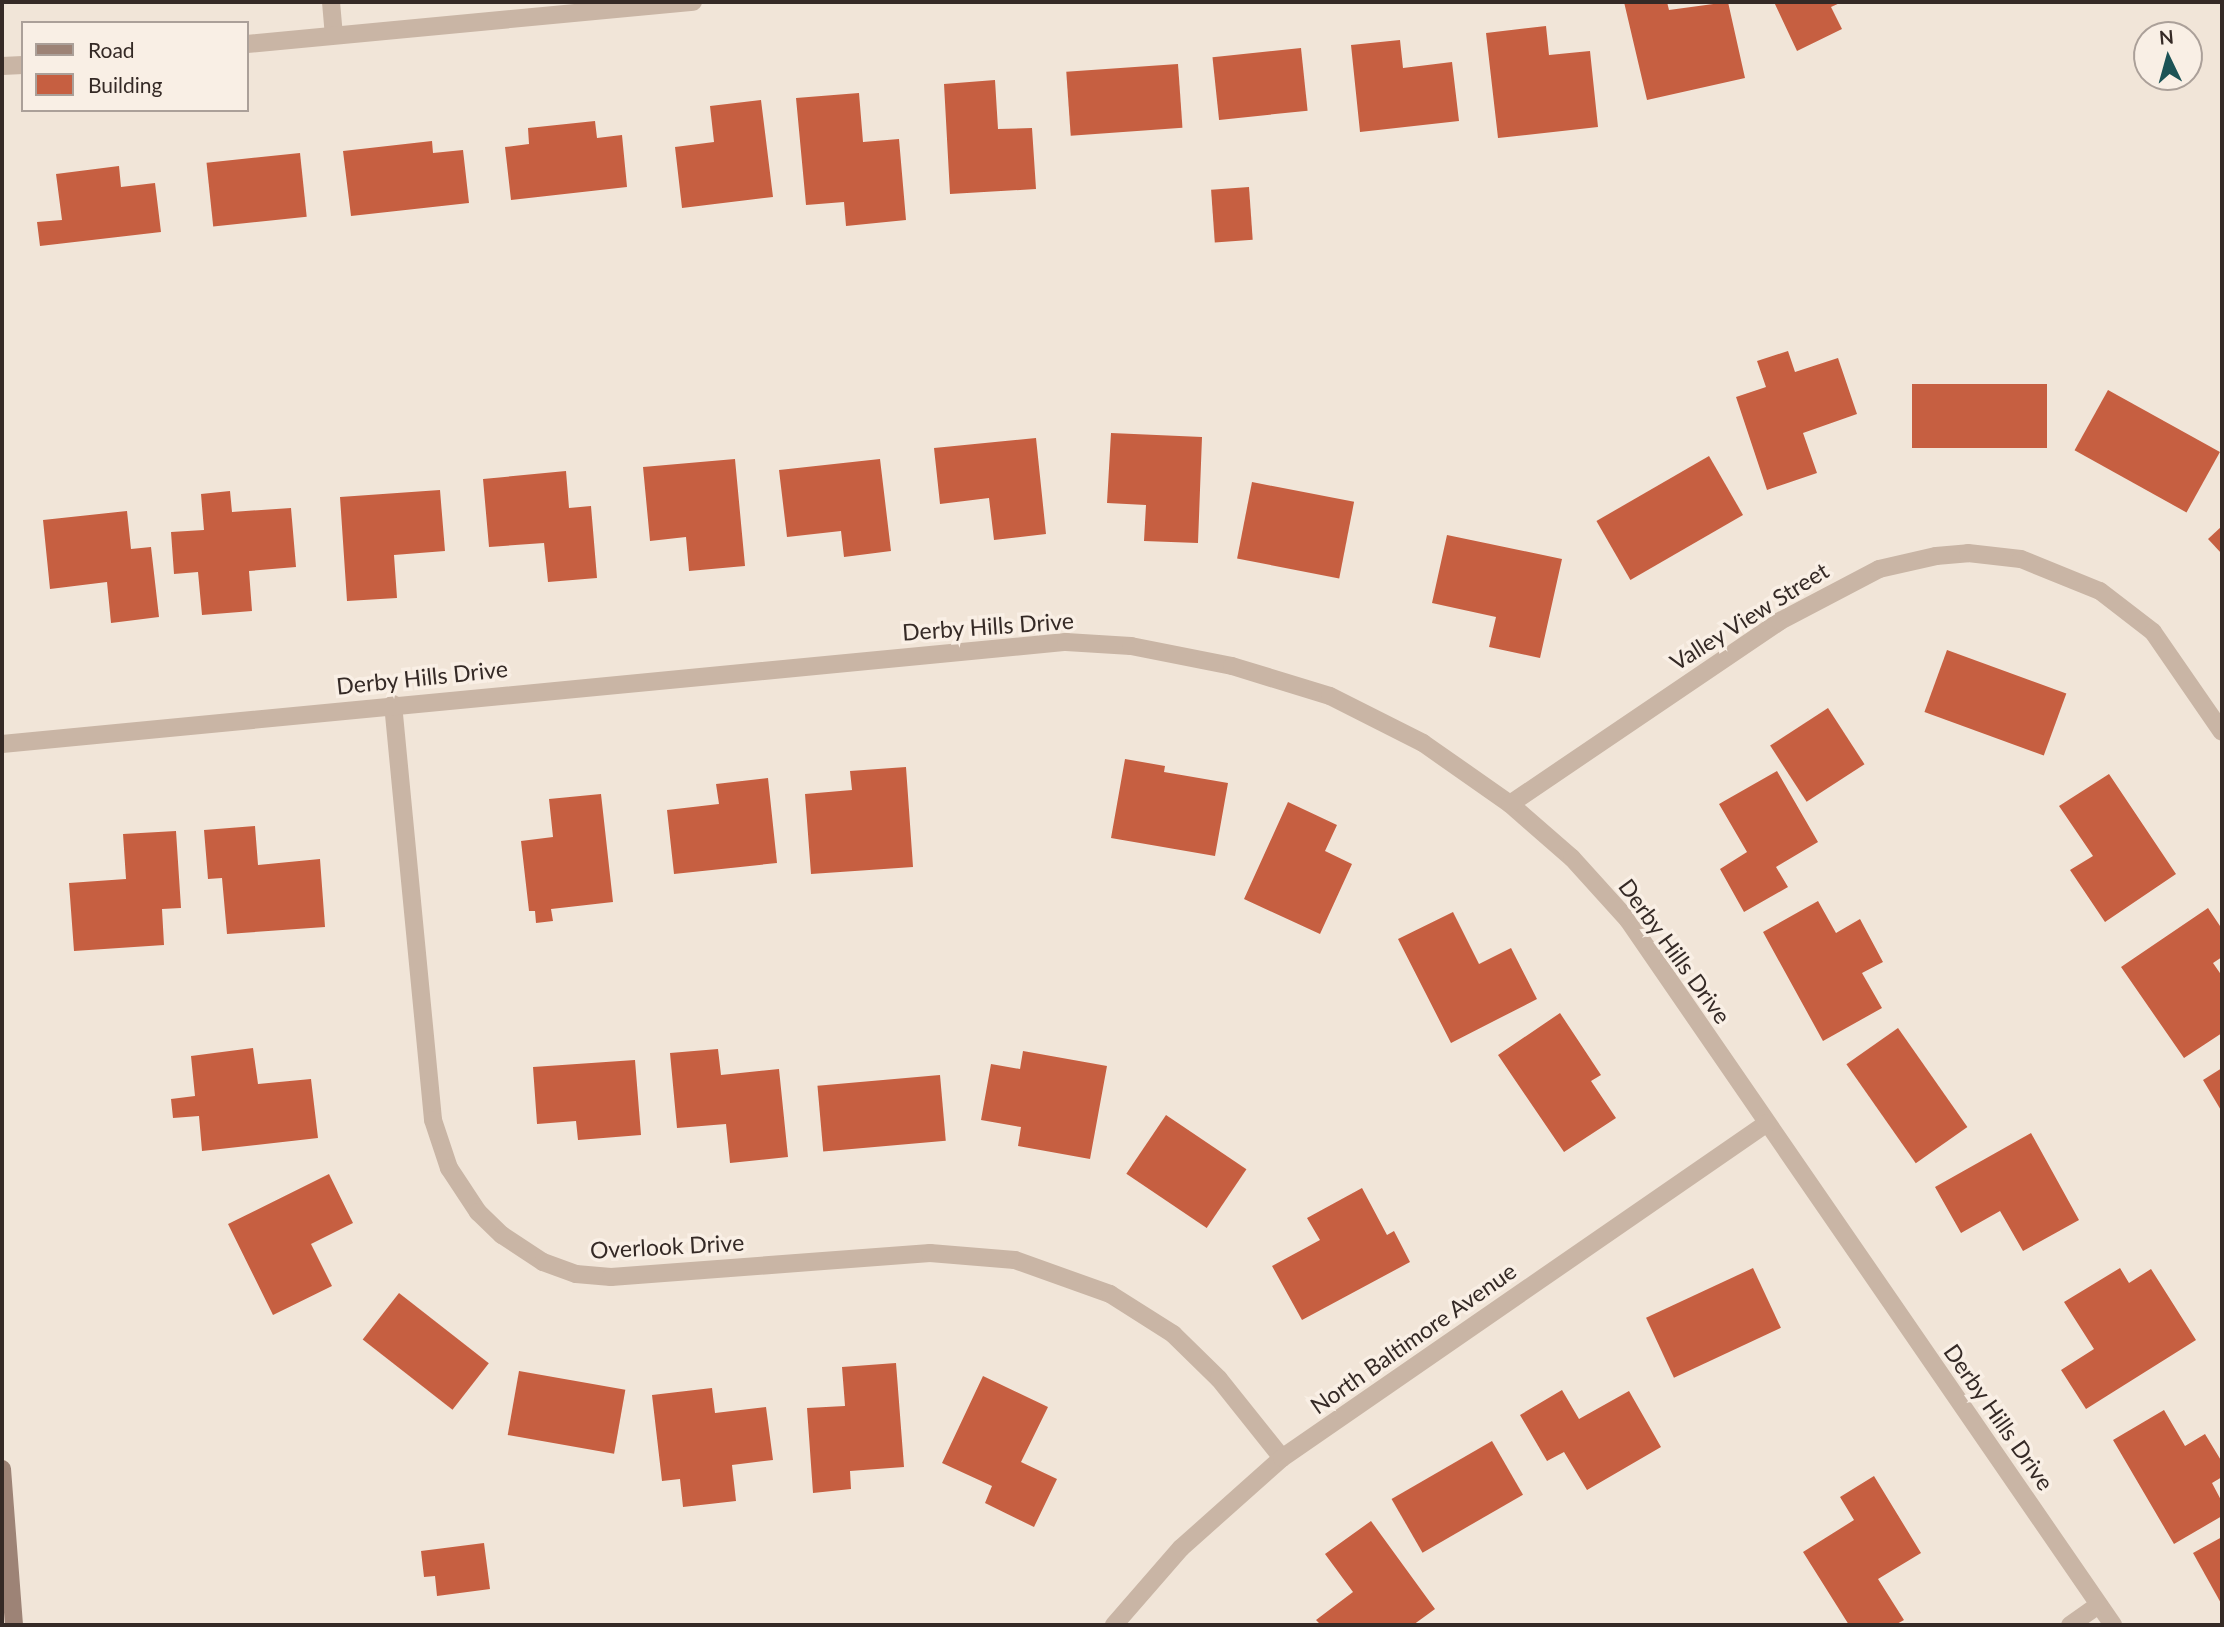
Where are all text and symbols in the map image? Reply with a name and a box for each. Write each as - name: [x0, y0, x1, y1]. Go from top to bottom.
- legend: [21, 21, 248, 112]
- north arrow: [2133, 21, 2203, 91]
- text: N: [2158, 24, 2175, 49]
- text: Road: [88, 37, 135, 62]
- text: Building: [88, 72, 163, 97]
- street label: Valley View Street: [1664, 556, 1834, 676]
- street label: Derby Hills Drive: [901, 606, 1075, 646]
- street label: Derby Hills Drive: [335, 654, 509, 700]
- street label: Derby Hills Drive: [1613, 873, 1737, 1029]
- street label: Overlook Drive: [589, 1228, 745, 1264]
- street label: North Baltimore Avenue: [1305, 1256, 1521, 1420]
- street label: Derby Hills Drive: [1938, 1338, 2060, 1496]

